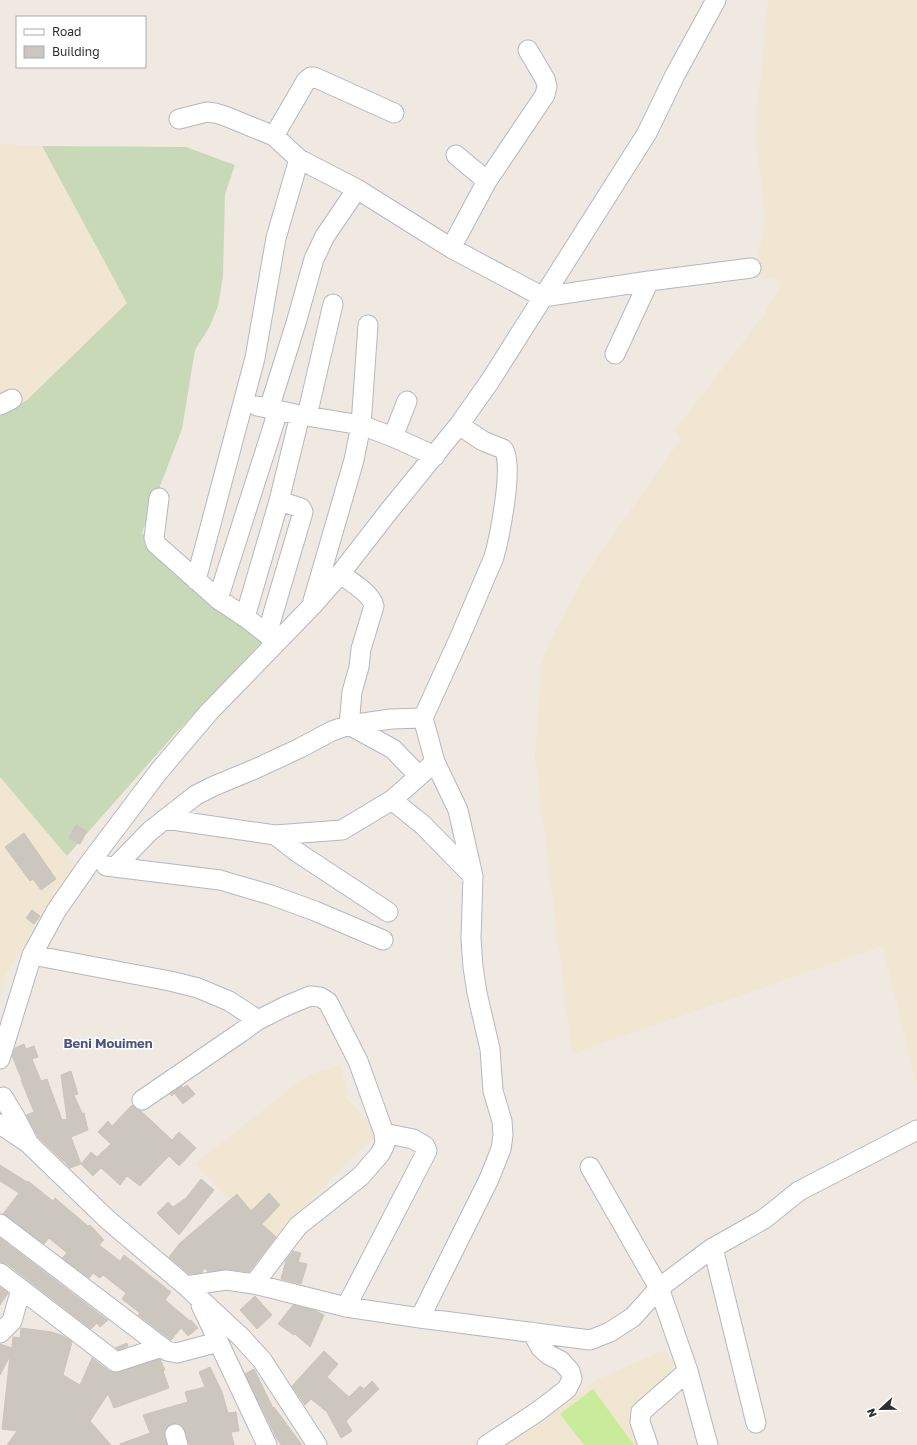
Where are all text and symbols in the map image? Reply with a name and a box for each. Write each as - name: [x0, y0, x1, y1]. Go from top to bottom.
- legend: [16, 16, 146, 68]
- text: Road: [52, 24, 81, 39]
- text: Building: [52, 44, 100, 59]
- district label: Beni Mouimen: [63, 1035, 153, 1051]
- north arrow: [861, 1389, 901, 1429]
- text: N: [864, 1407, 879, 1419]

